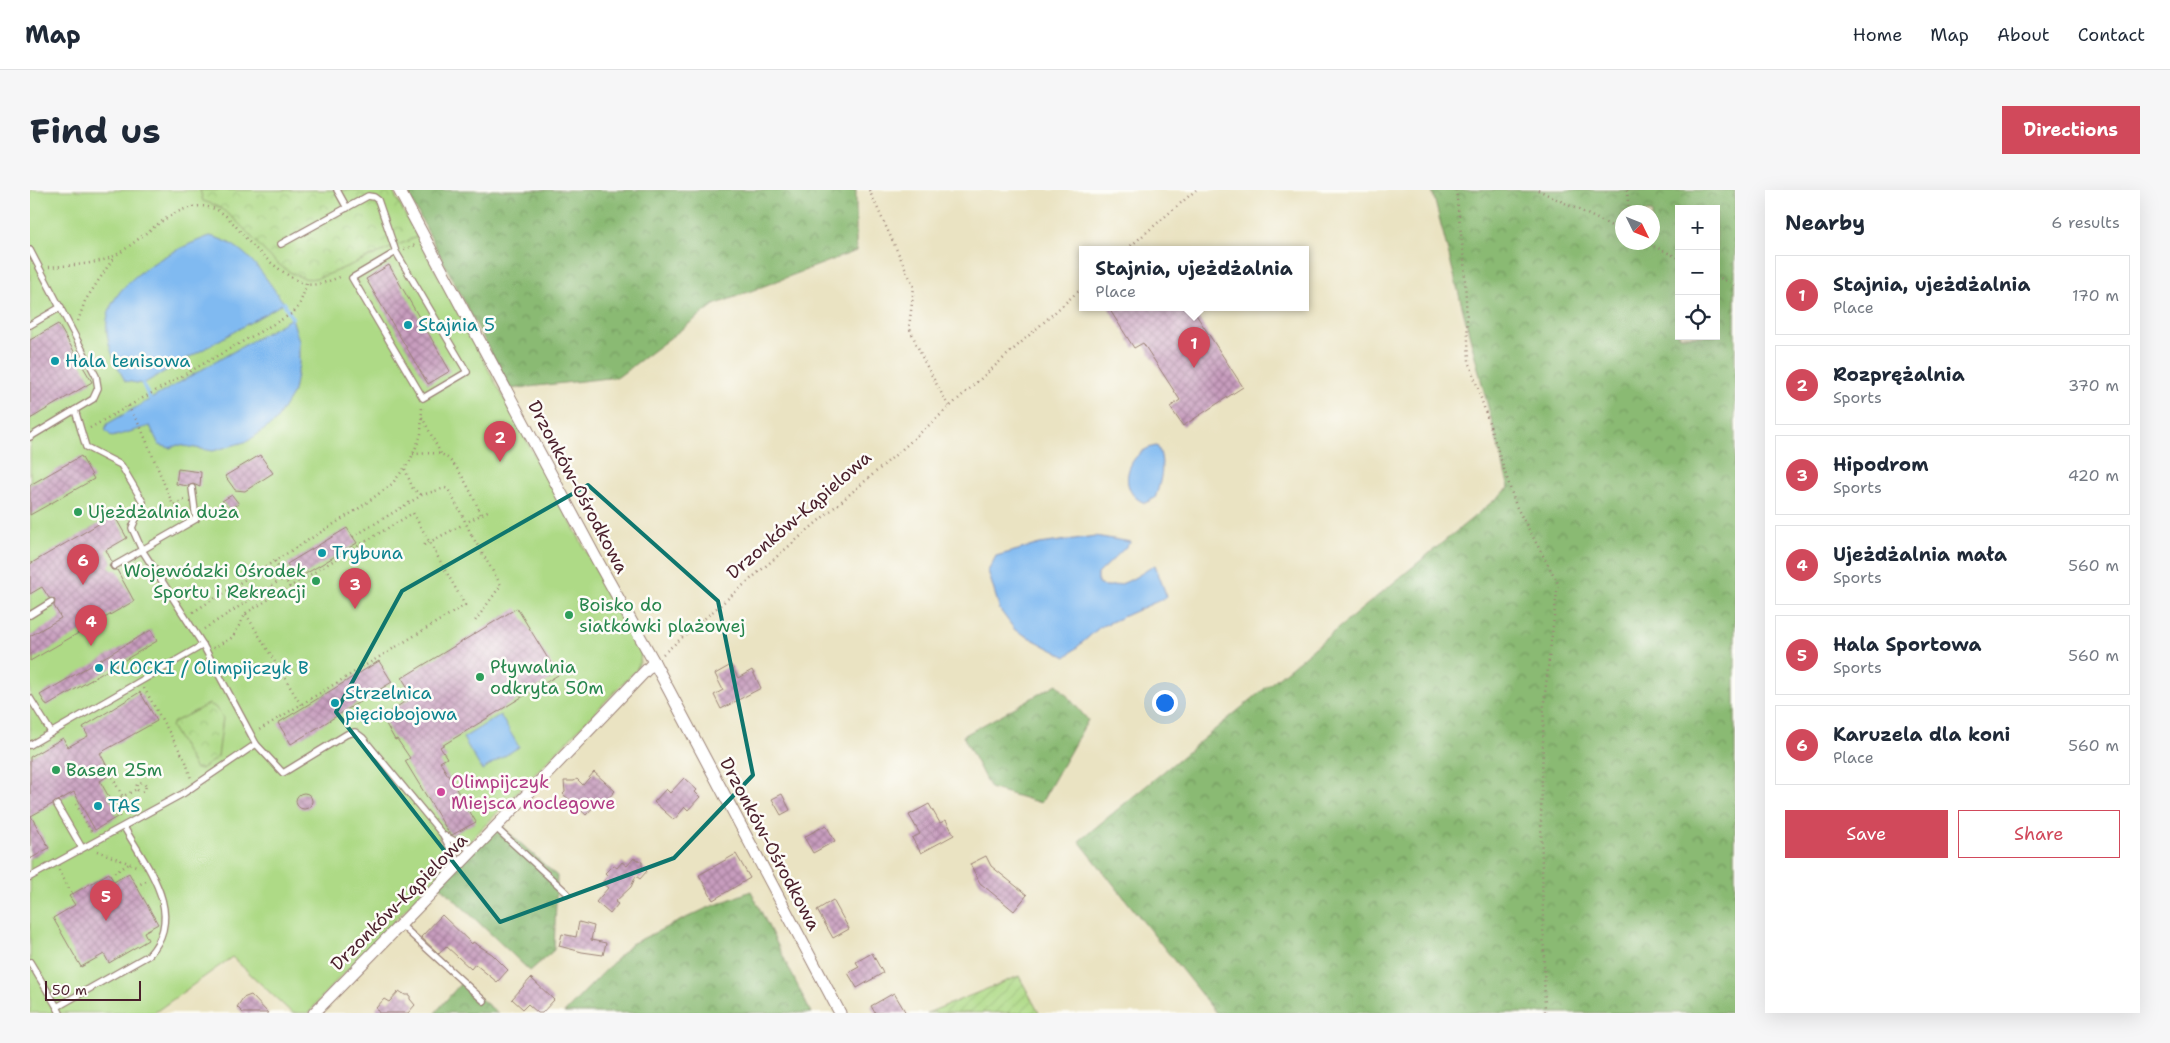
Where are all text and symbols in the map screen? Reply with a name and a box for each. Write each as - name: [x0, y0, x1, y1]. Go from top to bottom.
- text: Map: [25, 19, 81, 51]
- text: Home: [1853, 23, 1902, 47]
- text: Map: [1930, 23, 1969, 47]
- text: About: [1997, 23, 2050, 47]
- text: Contact: [2078, 23, 2145, 47]
- button: Directions: [2002, 106, 2140, 154]
- text: Find us: [30, 107, 161, 154]
- north arrow: [1615, 205, 1660, 250]
- map controls: [1675, 205, 1720, 340]
- button: +: [1675, 205, 1720, 250]
- text: Nearby: [1785, 209, 1865, 237]
- text: 6 results: [2051, 212, 2120, 233]
- popup: [1079, 246, 1309, 311]
- button: −: [1675, 250, 1720, 295]
- text: Stajnia, ujeżdżalnia: [1095, 256, 1293, 281]
- text: Stajnia, ujeżdżalnia: [1833, 272, 2030, 297]
- text: Place: [1095, 281, 1136, 302]
- text: 1: [1798, 285, 1806, 306]
- text: 170 m: [2072, 285, 2119, 306]
- button: locate: [1675, 295, 1720, 340]
- text: Place: [1833, 297, 1874, 318]
- place label: Stajnia 5: [418, 313, 495, 337]
- marker: Stajnia 5: [402, 319, 414, 331]
- pin: 1: [1178, 327, 1210, 368]
- place label: Hala tenisowa: [65, 349, 191, 373]
- marker: Hala tenisowa: [49, 355, 61, 367]
- text: Rozprężalnia: [1833, 362, 1965, 387]
- text: 2: [1796, 375, 1808, 396]
- text: 370 m: [2068, 375, 2119, 396]
- text: Sports: [1833, 387, 1882, 408]
- street label: Drzonków-Ośrodkowa: [522, 396, 634, 578]
- pin: 2: [484, 421, 516, 462]
- street label: Drzonków-Kąpielowa: [722, 445, 876, 585]
- text: Hipodrom: [1833, 452, 1929, 477]
- text: 3: [1796, 465, 1808, 486]
- text: 420 m: [2068, 465, 2119, 486]
- text: Sports: [1833, 477, 1882, 498]
- place label: Ujeżdżalnia duża: [88, 500, 239, 524]
- marker: Ujeżdżalnia duża: [72, 506, 84, 518]
- place label: Trybuna: [332, 541, 403, 565]
- text: Ujeżdżalnia mała: [1833, 542, 2007, 567]
- pin: 6: [67, 544, 99, 585]
- marker: Trybuna: [316, 547, 328, 559]
- text: 4: [1796, 555, 1808, 576]
- text: 560 m: [2068, 555, 2119, 576]
- place label: Wojewódzki Ośrodek Sportu i Rekreacji: [124, 559, 306, 604]
- text: Sports: [1833, 567, 1882, 588]
- pin: 3: [339, 568, 371, 609]
- marker: Wojewódzki Ośrodek Sportu i Rekreacji: [310, 575, 322, 587]
- place label: Boisko do siatkówki plażowej: [579, 593, 745, 638]
- pin: 4: [75, 605, 107, 646]
- marker: Boisko do siatkówki plażowej: [563, 609, 575, 621]
- text: Hala Sportowa: [1833, 632, 1982, 657]
- text: 5: [1797, 645, 1807, 666]
- text: 560 m: [2068, 645, 2119, 666]
- place label: Pływalnia odkryta 50m: [490, 655, 604, 700]
- place label: KLOCKI / Olimpijczyk B: [109, 656, 309, 680]
- text: Sports: [1833, 657, 1882, 678]
- marker: KLOCKI / Olimpijczyk B: [93, 662, 105, 674]
- marker: Pływalnia odkryta 50m: [474, 671, 486, 683]
- place label: Strzelnica pięciobojowa: [345, 681, 457, 726]
- your location: [1152, 690, 1178, 716]
- marker: Strzelnica pięciobojowa: [329, 697, 341, 709]
- text: Karuzela dla koni: [1833, 722, 2010, 747]
- text: 6: [1796, 735, 1808, 756]
- text: 560 m: [2068, 735, 2119, 756]
- text: Place: [1833, 747, 1874, 768]
- street label: Drzonków-Ośrodkowa: [714, 753, 826, 935]
- place label: Basen 25m: [66, 758, 162, 782]
- marker: Basen 25m: [50, 764, 62, 776]
- place label: Olimpijczyk Miejsca noclegowe: [451, 770, 615, 815]
- marker: Olimpijczyk Miejsca noclegowe: [435, 786, 447, 798]
- place label: TAS: [108, 794, 140, 818]
- marker: TAS: [92, 800, 104, 812]
- button: Save: [1785, 810, 1948, 858]
- button: Share: [1958, 810, 2120, 858]
- street label: Drzonków-Kąpielowa: [325, 828, 473, 976]
- pin: 5: [90, 880, 122, 921]
- scale bar: [45, 978, 141, 1001]
- text: 50 m: [52, 981, 87, 999]

